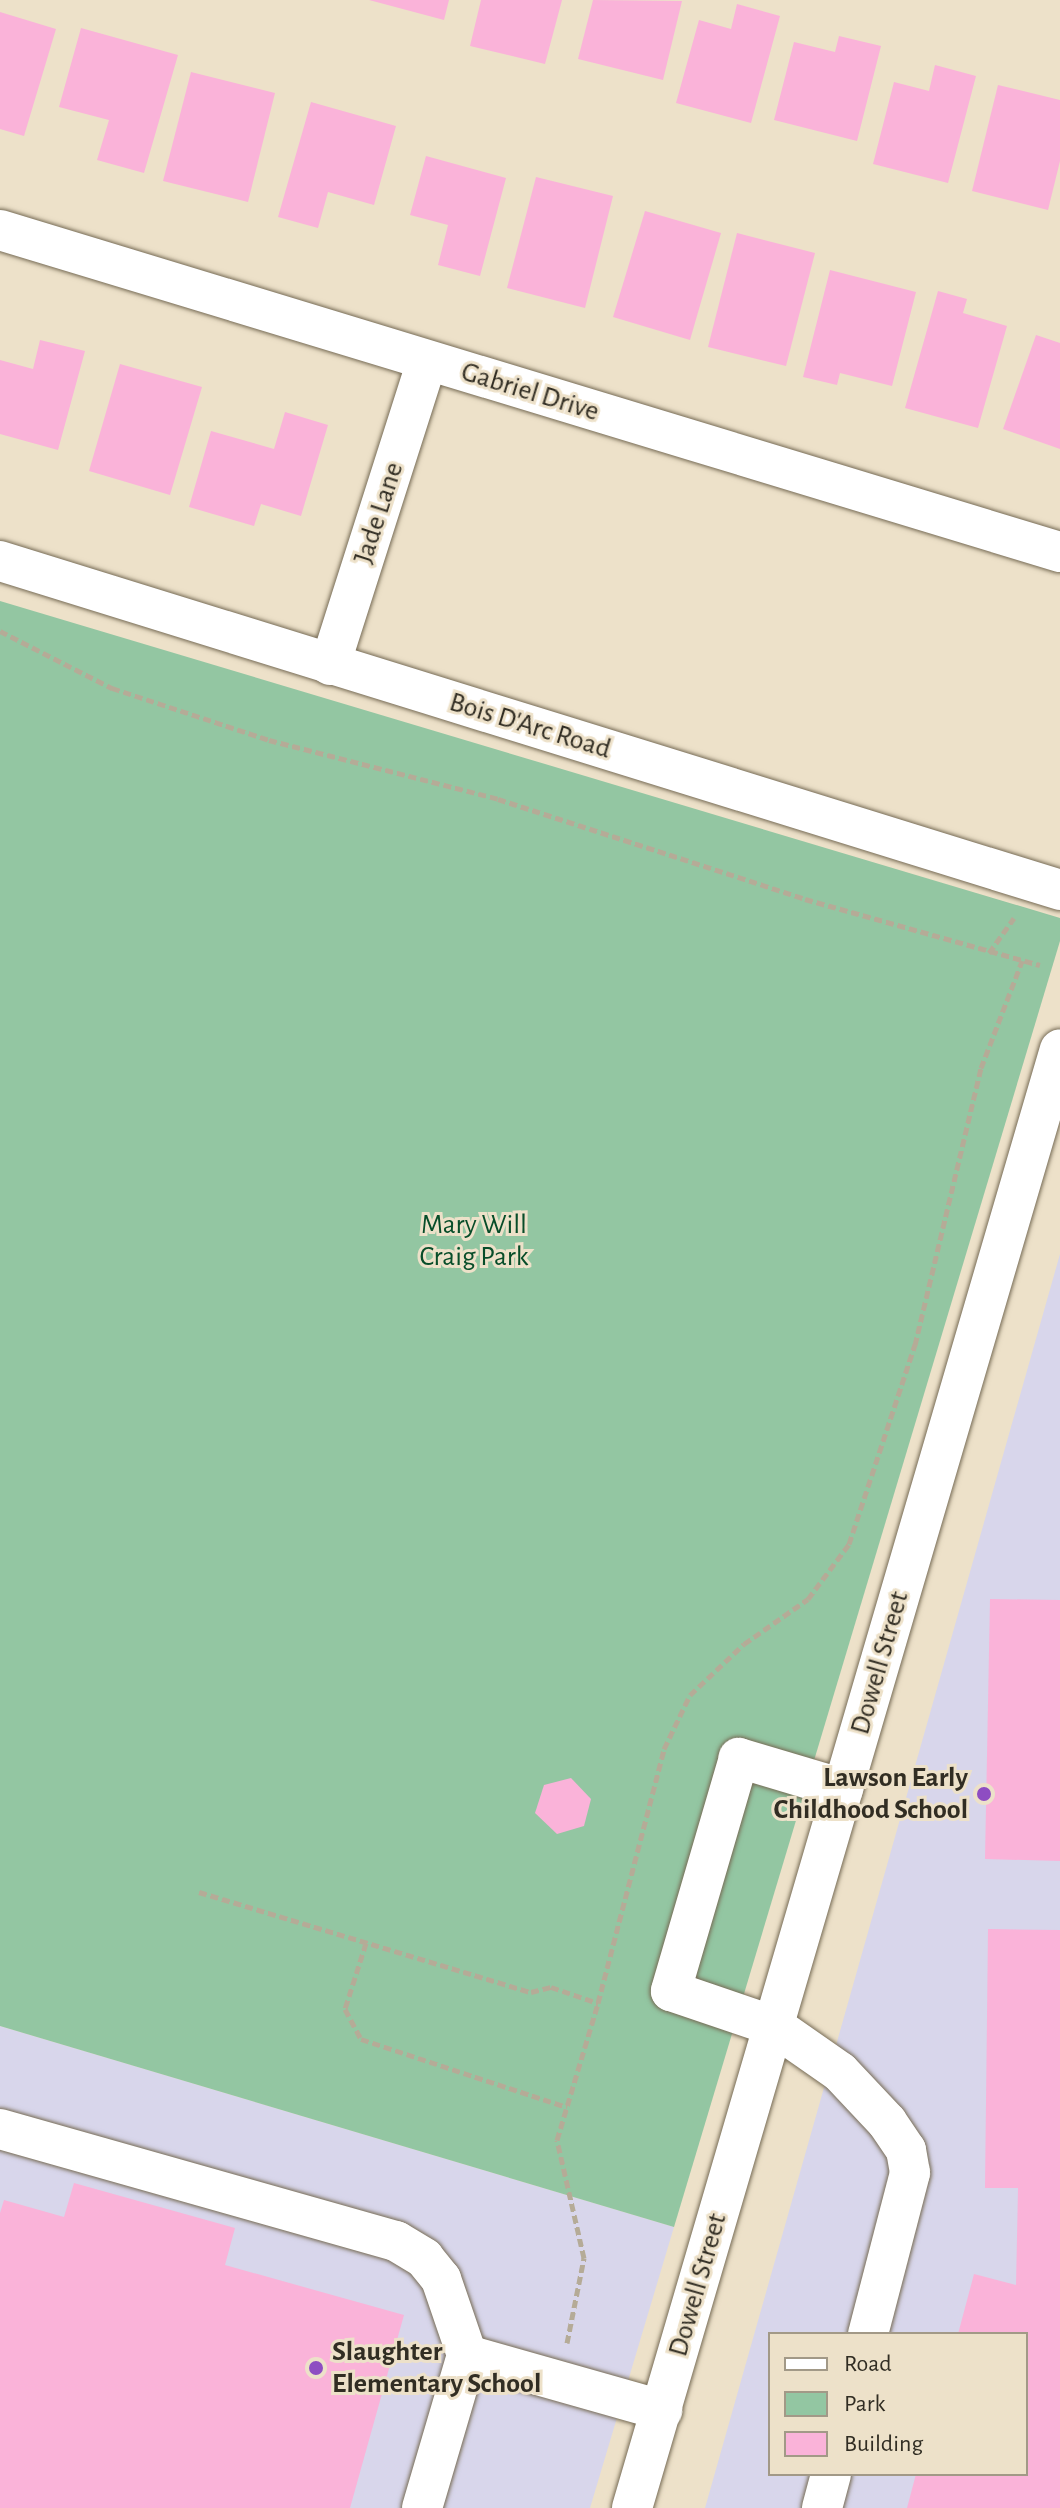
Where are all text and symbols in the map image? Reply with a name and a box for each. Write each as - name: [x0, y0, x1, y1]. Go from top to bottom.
- street label: Gabriel Drive: [457, 355, 603, 429]
- street label: Jade Lane: [347, 458, 411, 568]
- street label: Bois D'Arc Road: [445, 686, 615, 766]
- park label: Mary Will Craig Park: [419, 1208, 529, 1274]
- street label: Dowell Street: [844, 1588, 916, 1738]
- place label: Lawson Early Childhood School: [773, 1761, 968, 1827]
- marker: Lawson Early Childhood School: [975, 1785, 993, 1803]
- street label: Dowell Street: [662, 2210, 734, 2360]
- legend: [768, 2332, 1028, 2476]
- place label: Slaughter Elementary School: [332, 2335, 541, 2401]
- text: Road: [844, 2352, 892, 2376]
- marker: Slaughter Elementary School: [307, 2359, 325, 2377]
- text: Park: [844, 2392, 885, 2416]
- text: Building: [844, 2432, 923, 2456]

